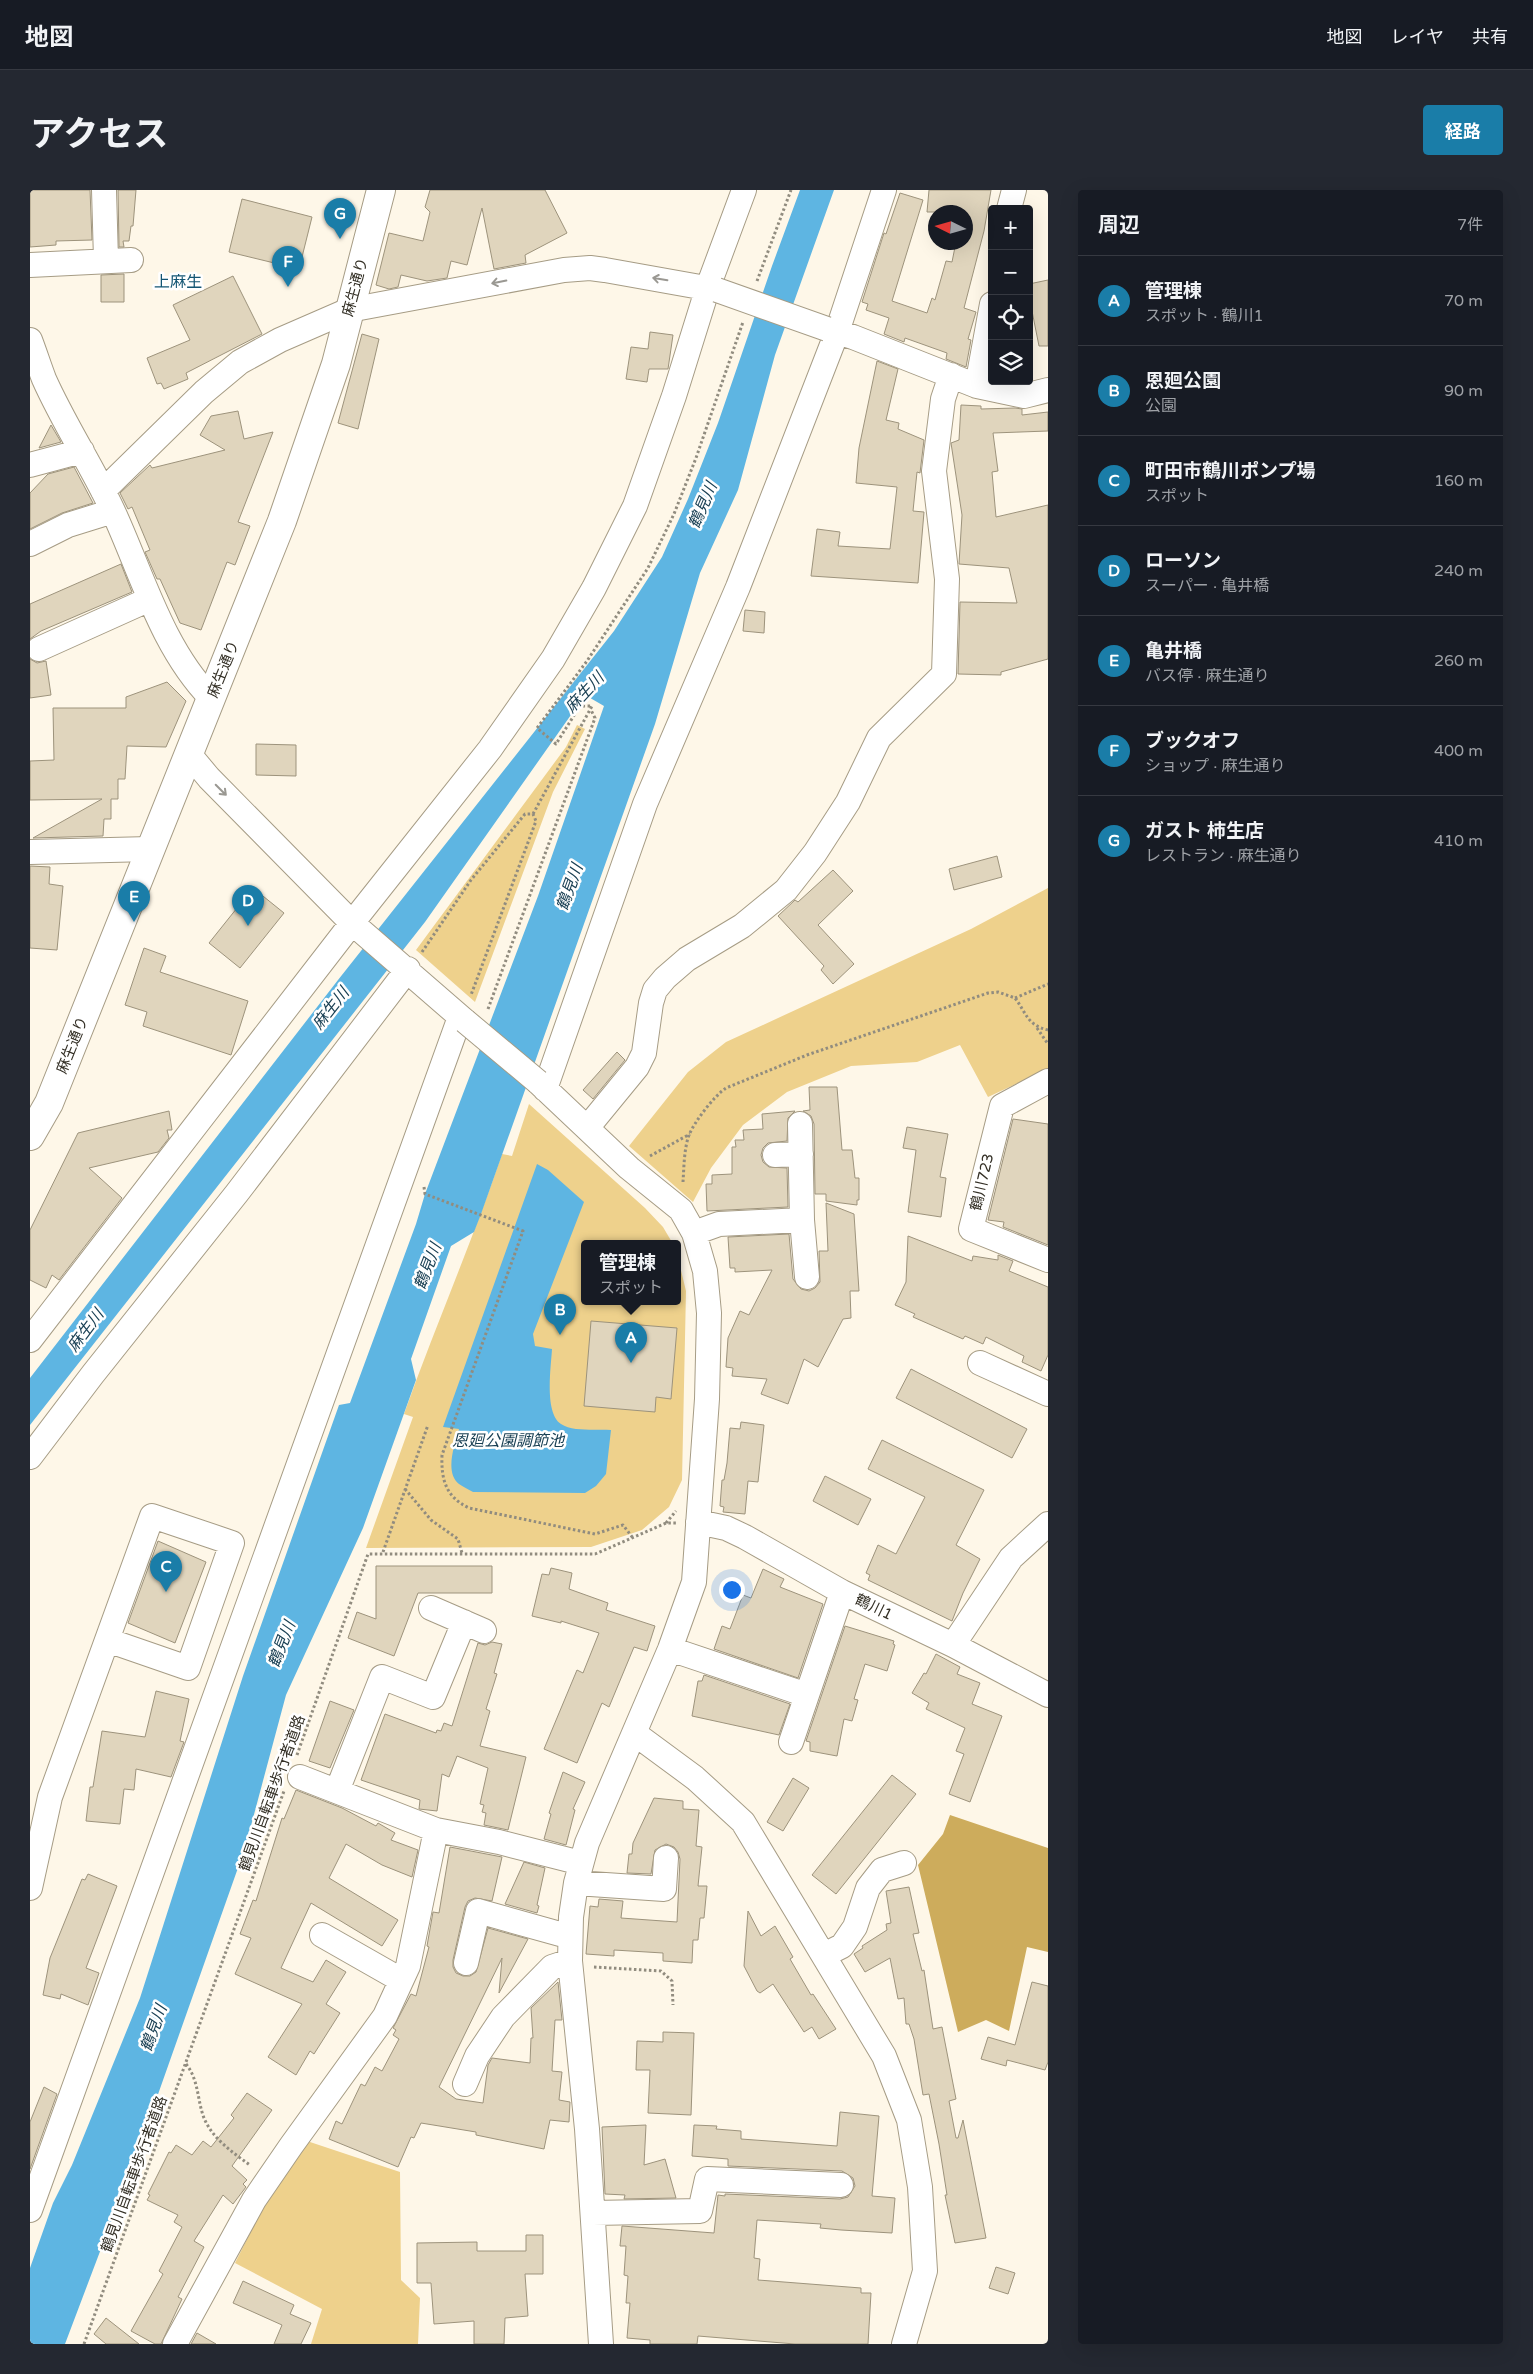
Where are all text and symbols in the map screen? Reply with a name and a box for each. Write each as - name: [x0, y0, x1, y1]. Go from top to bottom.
- text: 地図: [25, 23, 73, 52]
- text: 地図: [1327, 26, 1363, 48]
- text: レイヤ: [1391, 26, 1444, 48]
- text: 共有: [1472, 26, 1508, 48]
- button: 経路: [1423, 105, 1503, 155]
- text: アクセス: [30, 114, 168, 156]
- pin: G: [324, 198, 356, 239]
- north arrow: [928, 205, 973, 250]
- map controls: [988, 205, 1033, 385]
- button: +: [988, 205, 1033, 250]
- text: 周辺: [1098, 213, 1140, 238]
- text: 7件: [1457, 215, 1483, 235]
- pin: F: [272, 246, 304, 287]
- button: −: [988, 250, 1033, 295]
- street label: 麻生通り: [339, 256, 371, 318]
- district label: 上麻生: [154, 272, 202, 292]
- one-way arrow: [652, 274, 668, 284]
- one-way arrow: [491, 278, 507, 287]
- text: 管理棟: [1145, 280, 1202, 302]
- text: A: [1108, 291, 1120, 311]
- text: 70 m: [1444, 291, 1483, 311]
- button: locate: [988, 295, 1033, 340]
- text: スポット · 鶴川1: [1145, 306, 1264, 326]
- button: layers: [988, 340, 1033, 385]
- text: 恩廻公園: [1145, 370, 1221, 392]
- text: B: [1108, 381, 1120, 401]
- text: 90 m: [1444, 381, 1483, 401]
- text: 公園: [1145, 396, 1177, 416]
- text: 町田市鶴川ポンプ場: [1145, 460, 1315, 482]
- text: C: [1108, 471, 1120, 491]
- text: 160 m: [1434, 471, 1483, 491]
- water label: 鶴見川: [684, 478, 722, 531]
- text: スポット: [1145, 486, 1209, 506]
- text: ローソン: [1145, 550, 1221, 572]
- text: D: [1108, 561, 1120, 581]
- text: 240 m: [1434, 561, 1483, 581]
- text: スーパー · 亀井橋: [1145, 576, 1269, 596]
- street label: 麻生通り: [203, 638, 243, 700]
- text: 亀井橋: [1145, 640, 1202, 662]
- text: E: [1109, 651, 1119, 671]
- text: 260 m: [1434, 651, 1483, 671]
- text: バス停 · 麻生通り: [1145, 666, 1269, 686]
- water label: 麻生川: [561, 667, 610, 717]
- text: ブックオフ: [1145, 730, 1240, 752]
- text: F: [1109, 741, 1119, 761]
- text: 400 m: [1434, 741, 1483, 761]
- text: ショップ · 麻生通り: [1145, 756, 1285, 776]
- one-way arrow: [215, 784, 228, 796]
- text: ガスト 柿生店: [1145, 820, 1264, 842]
- text: G: [1108, 831, 1120, 851]
- text: 410 m: [1434, 831, 1483, 851]
- text: レストラン · 麻生通り: [1145, 846, 1301, 866]
- water label: 鶴見川: [552, 859, 588, 913]
- pin: E: [118, 881, 150, 922]
- pin: D: [232, 885, 264, 926]
- water label: 麻生川: [308, 982, 355, 1034]
- street label: 麻生通り: [52, 1014, 92, 1076]
- street label: 鶴川723: [967, 1152, 997, 1212]
- water label: 鶴見川: [410, 1239, 447, 1292]
- popup: [581, 1240, 681, 1305]
- text: 管理棟: [599, 1252, 656, 1274]
- text: スポット: [599, 1278, 663, 1298]
- pin: B: [544, 1294, 576, 1335]
- water label: 麻生川: [63, 1304, 109, 1356]
- pin: A: [615, 1322, 647, 1363]
- water label: 恩廻公園調節池: [452, 1431, 566, 1451]
- pin: C: [150, 1551, 182, 1592]
- your location: [719, 1577, 745, 1603]
- street label: 鶴川1: [852, 1590, 896, 1624]
- water label: 鶴見川: [264, 1617, 301, 1670]
- street label: 鶴見川自転車歩行者道路: [235, 1712, 309, 1874]
- water label: 鶴見川: [136, 2000, 172, 2054]
- street label: 鶴見川自転車歩行者道路: [97, 2093, 171, 2255]

